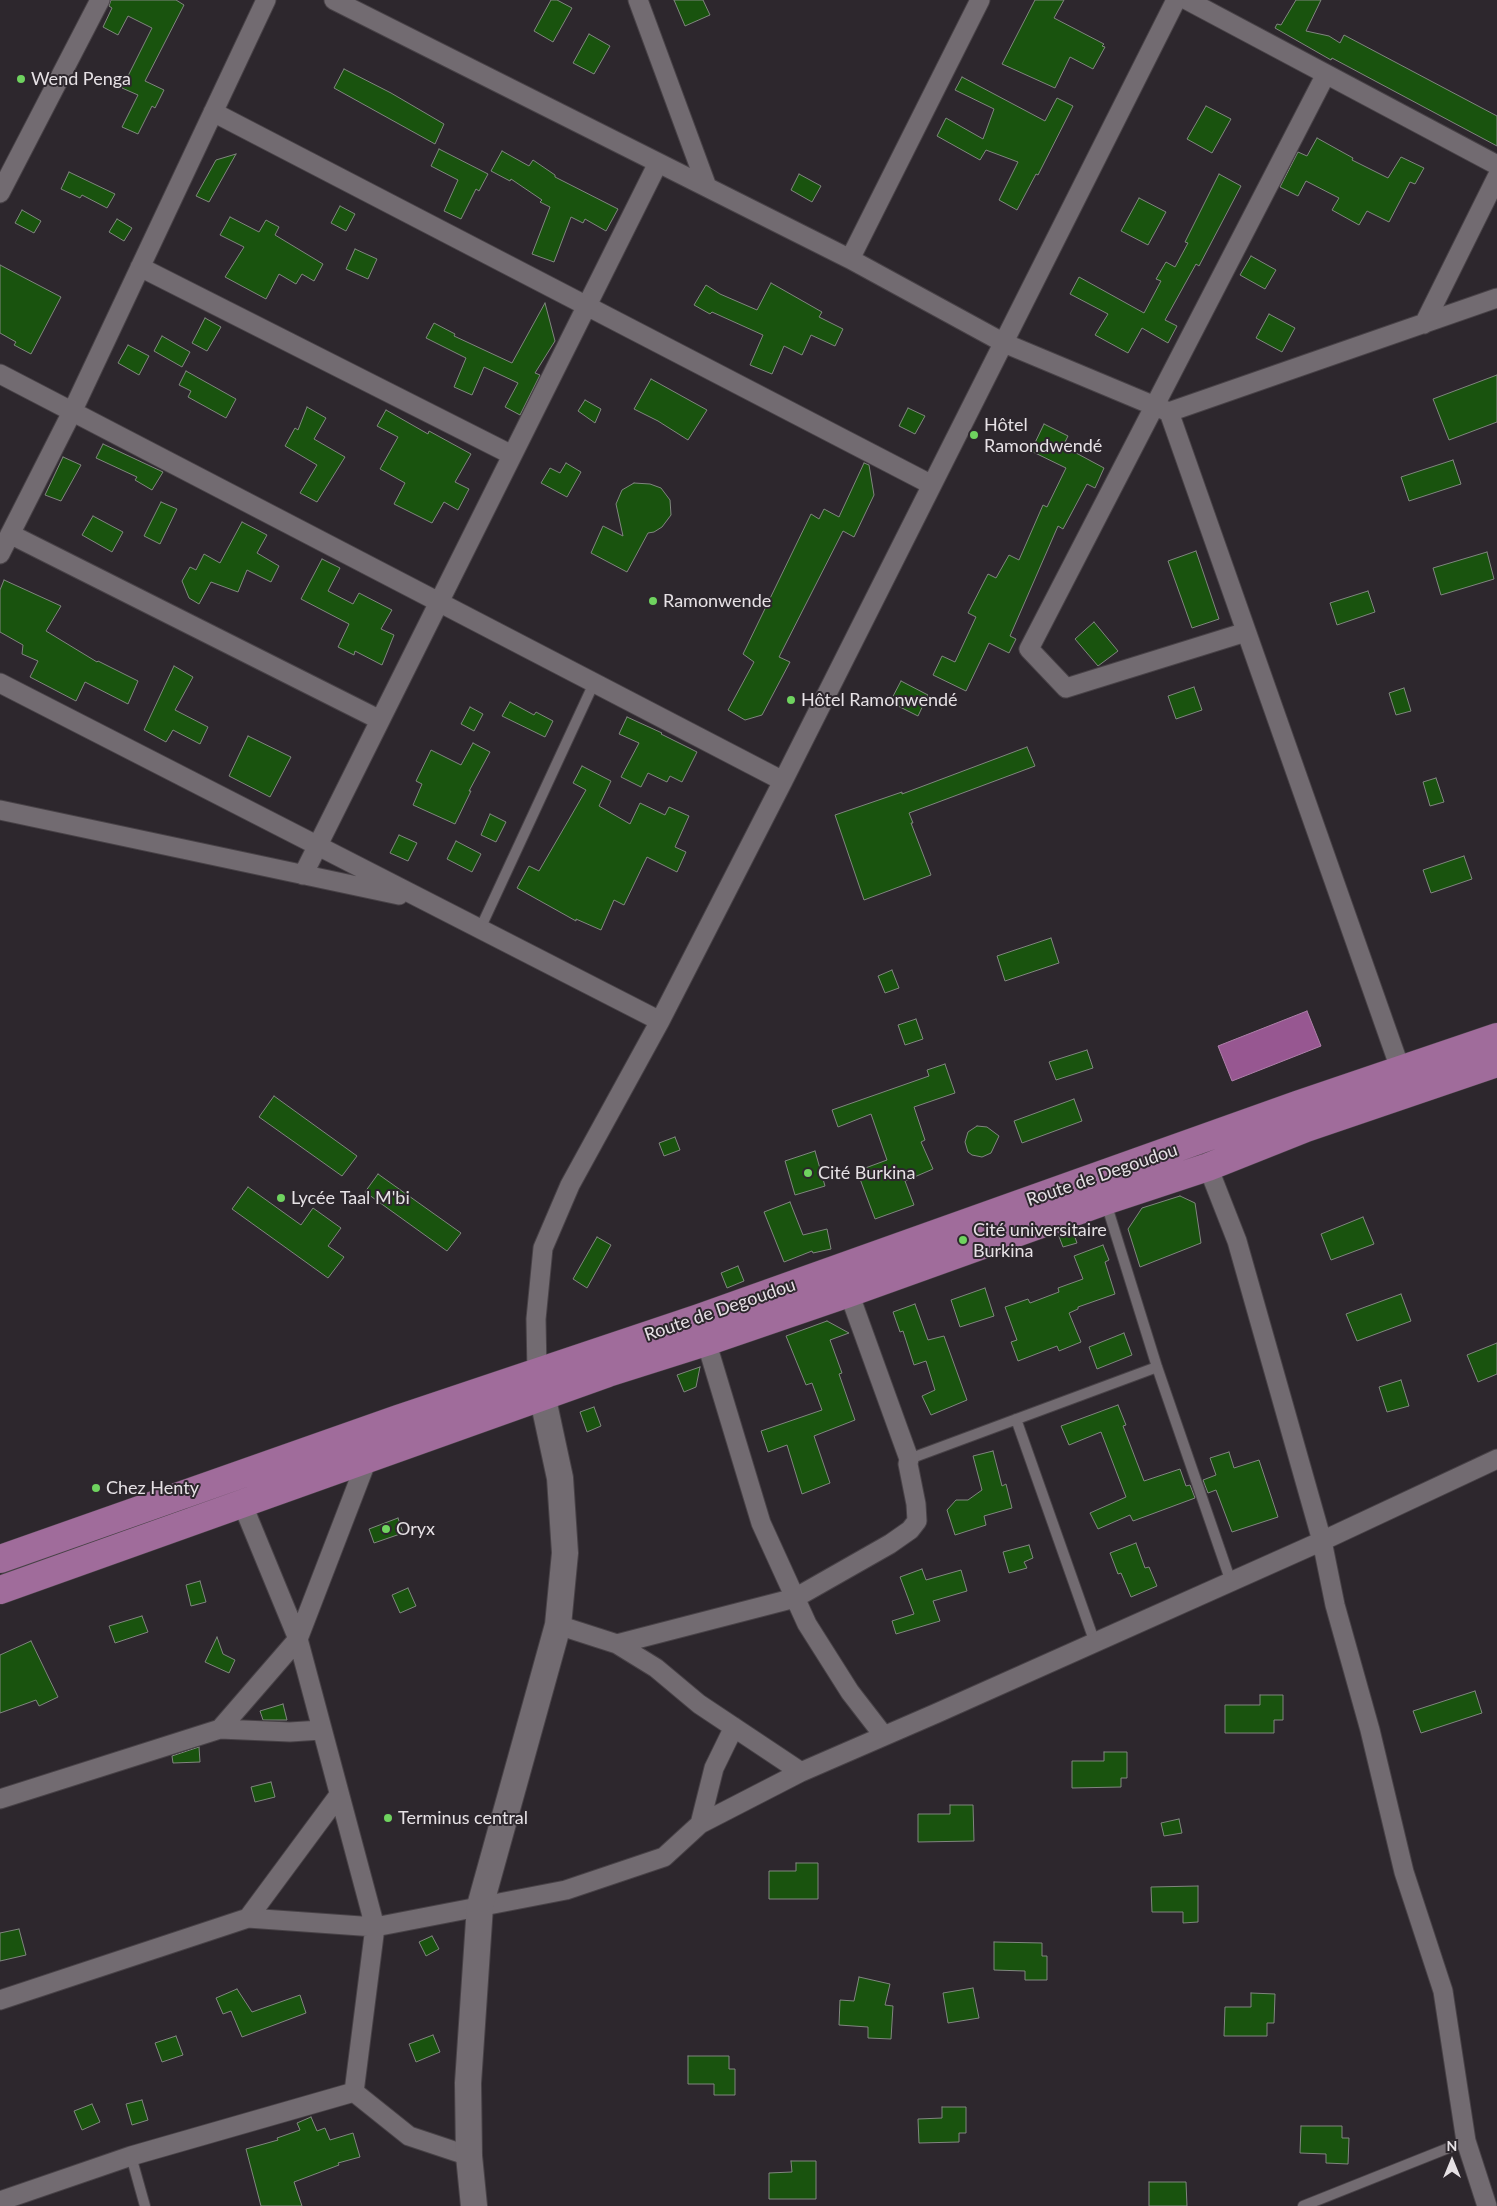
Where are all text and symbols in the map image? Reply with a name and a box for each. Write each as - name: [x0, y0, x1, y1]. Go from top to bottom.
- place label: Wend Penga: [31, 68, 131, 90]
- marker: Wend Penga: [15, 73, 27, 85]
- place label: Hôtel Ramondwendé: [984, 414, 1102, 456]
- marker: Hôtel Ramondwendé: [968, 429, 980, 441]
- place label: Ramonwende: [663, 590, 771, 612]
- marker: Ramonwende: [647, 595, 659, 607]
- place label: Hôtel Ramonwendé: [801, 689, 958, 711]
- marker: Hôtel Ramonwendé: [785, 694, 797, 706]
- street label: Route de Degoudou: [1024, 1139, 1180, 1211]
- place label: Cité Burkina: [818, 1162, 915, 1184]
- marker: Cité Burkina: [802, 1167, 814, 1179]
- place label: Lycée Taal M'bi: [291, 1187, 410, 1209]
- marker: Lycée Taal M'bi: [275, 1192, 287, 1204]
- place label: Cité universitaire Burkina: [973, 1219, 1107, 1262]
- marker: Cité universitaire Burkina: [957, 1234, 969, 1246]
- street label: Route de Degoudou: [642, 1274, 798, 1346]
- place label: Chez Henty: [106, 1477, 199, 1499]
- marker: Chez Henty: [90, 1482, 102, 1494]
- place label: Oryx: [396, 1518, 435, 1540]
- marker: Oryx: [380, 1523, 392, 1535]
- place label: Terminus central: [398, 1807, 528, 1829]
- marker: Terminus central: [382, 1812, 394, 1824]
- north arrow: [1427, 2136, 1477, 2186]
- text: N: [1447, 2137, 1457, 2154]

